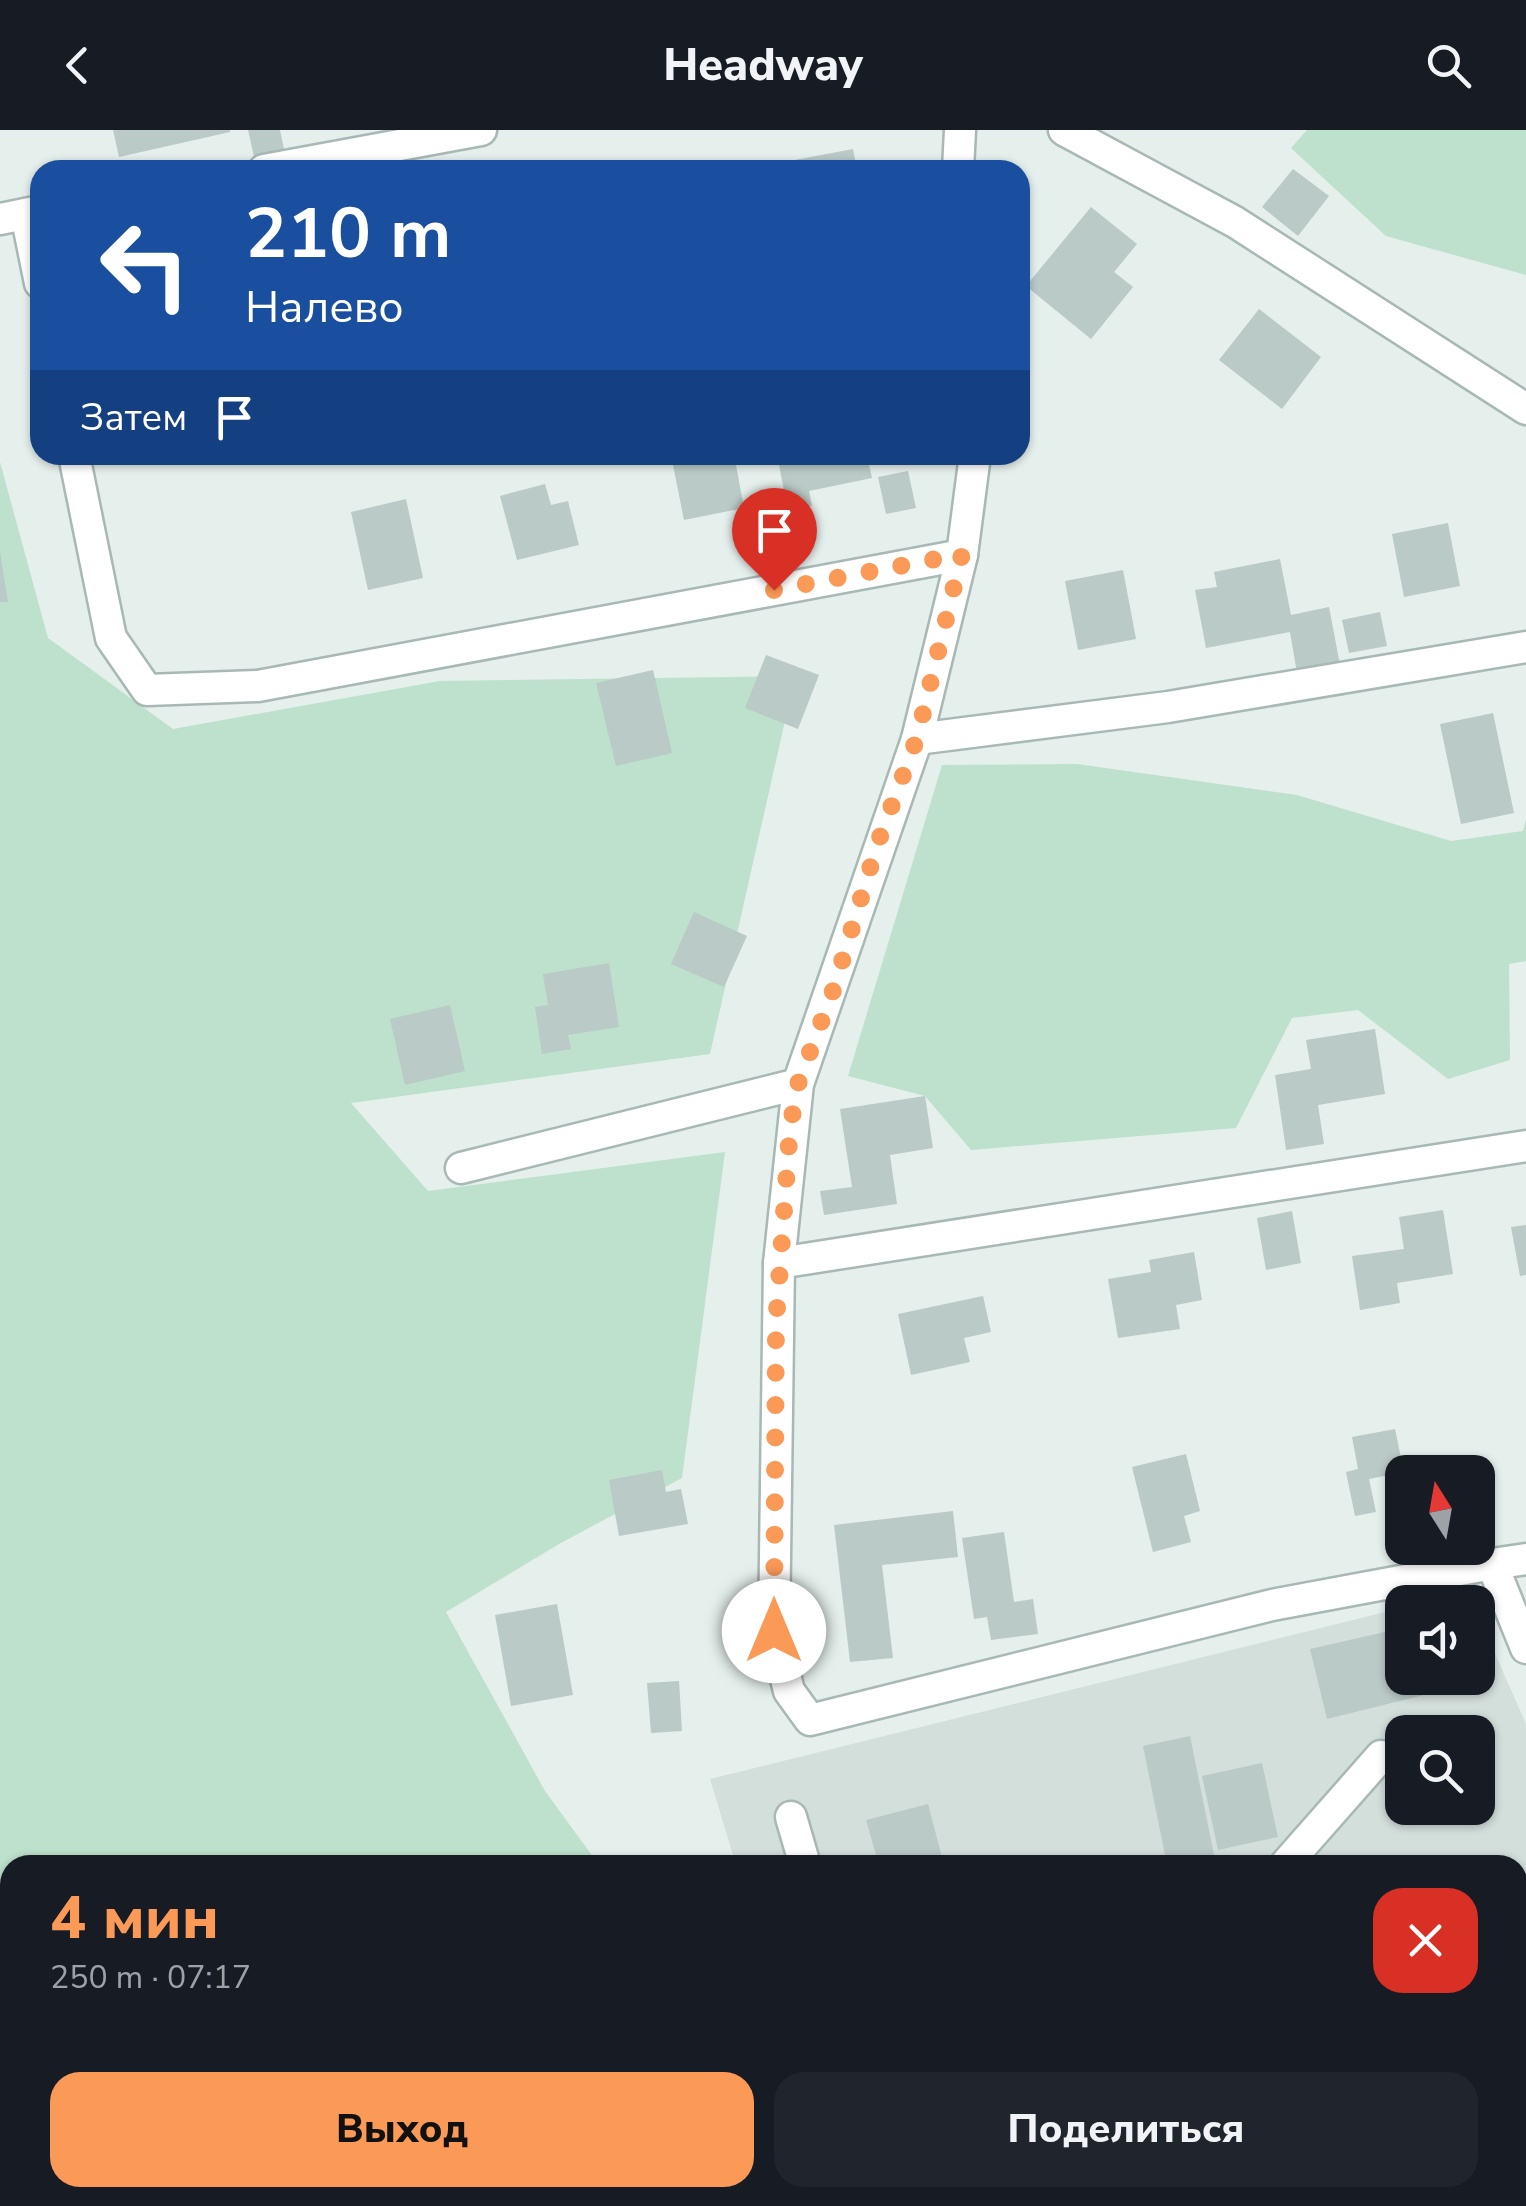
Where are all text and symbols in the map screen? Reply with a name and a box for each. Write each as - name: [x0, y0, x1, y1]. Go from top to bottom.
- text: Headway: [663, 35, 863, 96]
- icon: back: [50, 38, 105, 93]
- icon: search: [1421, 38, 1476, 93]
- text: 210 m: [245, 186, 451, 282]
- icon: left: [80, 200, 210, 330]
- text: Налево: [245, 277, 404, 338]
- icon: arrive: [207, 390, 262, 445]
- text: Затем: [80, 392, 187, 443]
- pin: [732, 488, 817, 591]
- icon: arrive: [747, 503, 802, 558]
- north arrow: [1385, 1455, 1495, 1565]
- map controls: [1385, 1455, 1495, 1825]
- position arrow: [722, 1579, 826, 1683]
- button: sound: [1385, 1585, 1495, 1695]
- button: search: [1385, 1715, 1495, 1825]
- text: 4 мин: [50, 1877, 219, 1959]
- button: close: [1373, 1888, 1478, 1993]
- text: 250 m · 07:17: [50, 1956, 251, 1999]
- button: Выход: [50, 2072, 754, 2187]
- button: Поделиться: [774, 2072, 1478, 2187]

